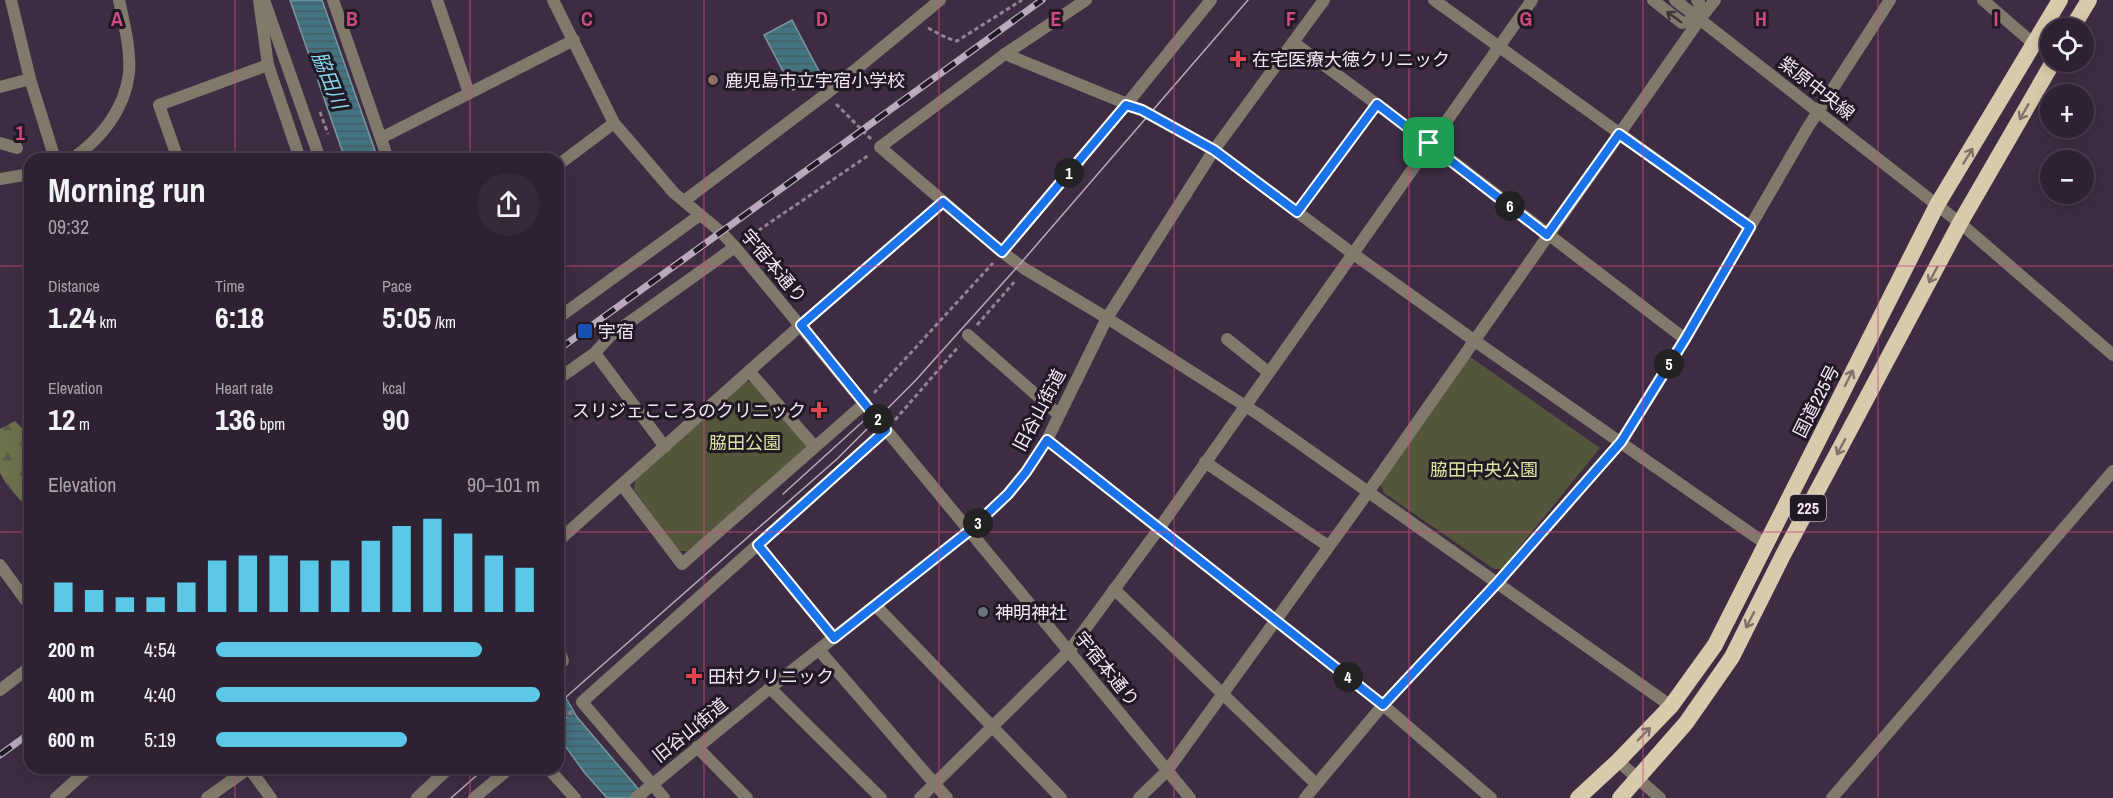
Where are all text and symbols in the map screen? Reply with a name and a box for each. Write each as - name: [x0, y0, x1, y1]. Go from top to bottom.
- text: A: [111, 5, 123, 32]
- text: B: [346, 5, 358, 32]
- text: C: [581, 5, 593, 32]
- text: D: [816, 5, 828, 32]
- text: E: [1051, 5, 1062, 32]
- text: F: [1286, 5, 1296, 32]
- text: G: [1520, 5, 1532, 32]
- text: H: [1755, 5, 1767, 32]
- text: I: [1994, 5, 1998, 32]
- one-way arrow: [1667, 11, 1683, 23]
- map controls: [2040, 18, 2094, 204]
- button: locate: [2040, 18, 2094, 72]
- water label: 脇田川: [306, 47, 355, 115]
- place label: 在宅医療大徳クリニック: [1252, 47, 1450, 72]
- marker: 在宅医療大徳クリニック: [1229, 50, 1247, 68]
- street label: 紫原中央線: [1774, 50, 1860, 126]
- place label: 鹿児島市立宇宿小学校: [725, 68, 905, 93]
- marker: 鹿児島市立宇宿小学校: [706, 73, 720, 87]
- button: +: [2040, 84, 2094, 138]
- one-way arrow: [2018, 103, 2030, 120]
- pin: [1403, 117, 1454, 168]
- text: 1: [15, 119, 25, 146]
- icon: arrive: [1412, 126, 1445, 159]
- one-way arrow: [1963, 148, 1975, 165]
- button: −: [2040, 150, 2094, 204]
- pin: 1: [1054, 158, 1084, 188]
- text: 1: [1065, 162, 1073, 184]
- text: Morning run: [48, 168, 206, 212]
- button: share: [477, 173, 540, 236]
- pin: 6: [1495, 191, 1525, 221]
- text: 6: [1506, 195, 1514, 217]
- text: 09:32: [48, 213, 89, 240]
- street label: 宇宿本通り: [735, 223, 813, 309]
- one-way arrow: [1927, 266, 1939, 283]
- text: Distance: [48, 275, 100, 297]
- text: Time: [215, 275, 245, 297]
- text: Pace: [382, 275, 412, 297]
- text: 1.24: [48, 297, 96, 337]
- text: 6:18: [215, 297, 264, 337]
- text: 5:05: [382, 297, 431, 337]
- text: km: [96, 311, 117, 333]
- text: /km: [431, 311, 456, 333]
- place label: 宇宿: [598, 319, 634, 344]
- marker: 宇宿: [576, 322, 594, 340]
- pin: 5: [1654, 349, 1684, 379]
- text: 5: [1665, 353, 1673, 375]
- street label: 国道225号: [1787, 360, 1845, 442]
- street label: 旧谷山街道: [1007, 364, 1071, 456]
- one-way arrow: [1844, 370, 1856, 388]
- text: Elevation: [48, 377, 103, 399]
- text: Heart rate: [215, 377, 273, 399]
- text: kcal: [382, 377, 405, 399]
- place label: スリジェこころのクリニック: [572, 398, 806, 423]
- text: 12: [48, 399, 75, 439]
- text: 136: [215, 399, 256, 439]
- text: 90: [382, 399, 409, 439]
- marker: スリジェこころのクリニック: [810, 401, 828, 419]
- pin: 2: [863, 404, 893, 434]
- text: 2: [874, 408, 882, 430]
- text: m: [75, 413, 90, 435]
- text: bpm: [256, 413, 285, 435]
- park label: 脇田公園: [709, 430, 781, 455]
- one-way arrow: [1835, 438, 1847, 455]
- park label: 脇田中央公園: [1430, 457, 1538, 482]
- text: Elevation: [48, 471, 116, 498]
- text: 90–101 m: [467, 471, 540, 498]
- road number: 225: [1790, 495, 1826, 521]
- pin: 3: [963, 508, 993, 538]
- text: 3: [974, 512, 982, 534]
- place label: 神明神社: [995, 600, 1067, 625]
- marker: 神明神社: [976, 605, 990, 619]
- one-way arrow: [1744, 610, 1756, 628]
- street label: 宇宿本通り: [1069, 626, 1145, 712]
- text: 200 m: [48, 636, 95, 663]
- text: 4:54: [144, 636, 176, 663]
- pin: 4: [1333, 662, 1363, 692]
- place label: 田村クリニック: [708, 664, 834, 689]
- text: 4: [1344, 666, 1352, 688]
- marker: 田村クリニック: [685, 667, 703, 685]
- text: 400 m: [48, 681, 95, 708]
- text: 4:40: [144, 681, 176, 708]
- street label: 旧谷山街道: [647, 692, 733, 768]
- text: 600 m: [48, 726, 95, 753]
- text: 5:19: [144, 726, 176, 753]
- one-way arrow: [1637, 726, 1652, 741]

